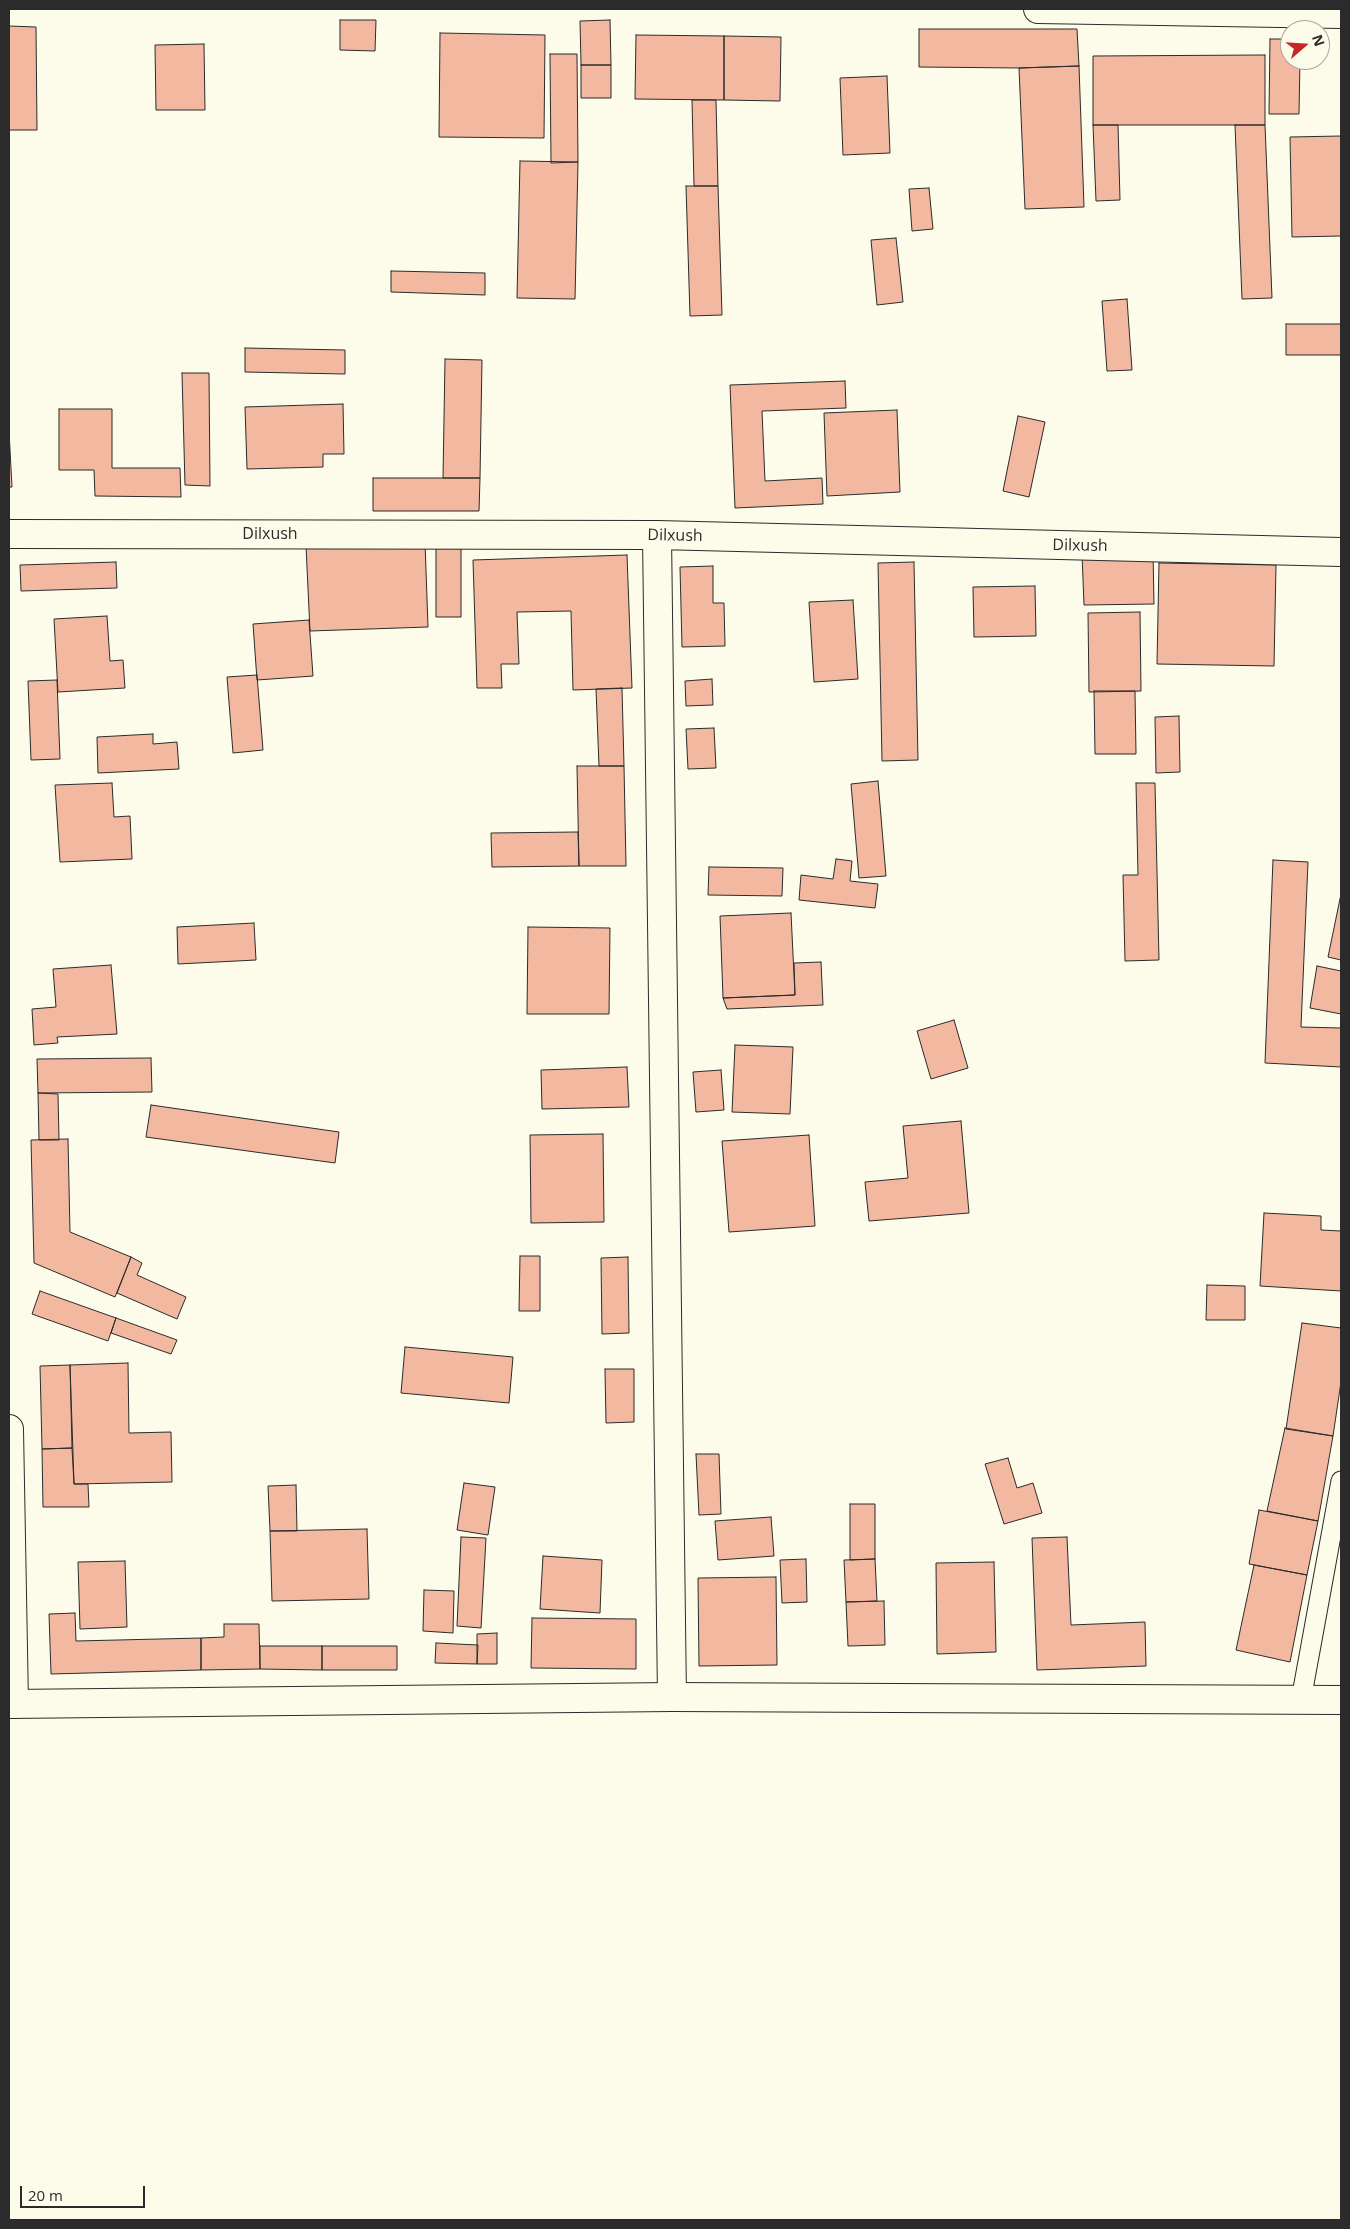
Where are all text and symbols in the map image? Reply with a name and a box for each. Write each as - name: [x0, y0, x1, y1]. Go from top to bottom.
- north arrow: [1280, 20, 1330, 70]
- text: N: [1308, 32, 1330, 49]
- street label: Dilxush: [242, 524, 298, 544]
- street label: Dilxush: [647, 526, 703, 546]
- street label: Dilxush: [1052, 536, 1108, 556]
- scale bar: [22, 2176, 148, 2208]
- text: 20 m: [28, 2185, 63, 2205]

